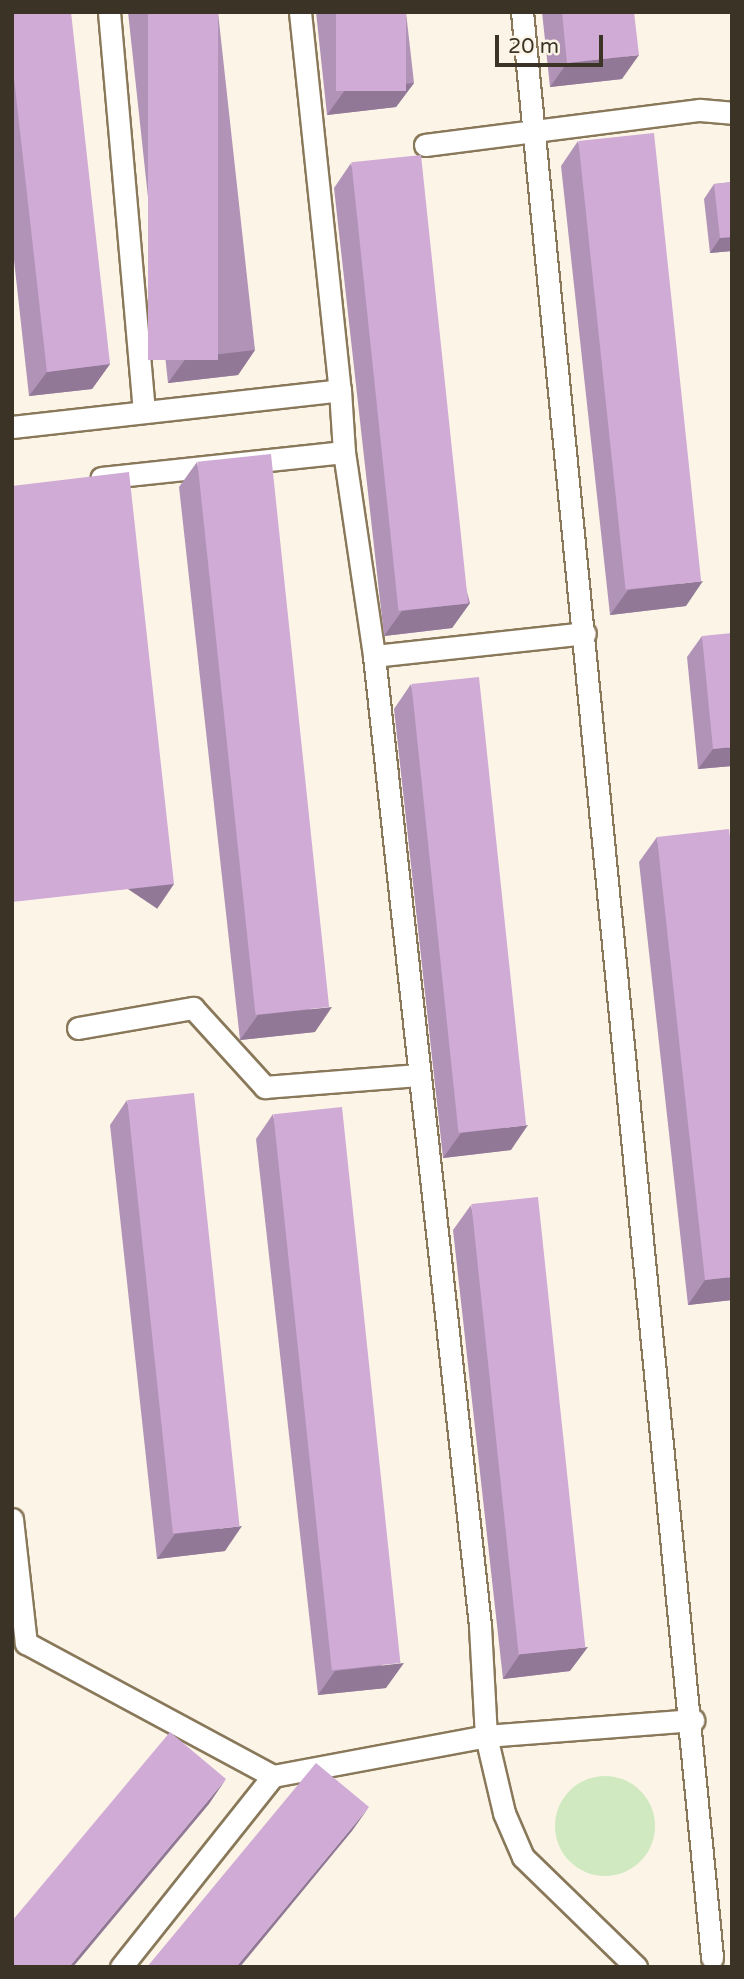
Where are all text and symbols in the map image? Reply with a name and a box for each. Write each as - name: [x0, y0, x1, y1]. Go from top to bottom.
- scale bar: [499, 21, 608, 65]
- text: 20 m: [508, 34, 559, 59]

